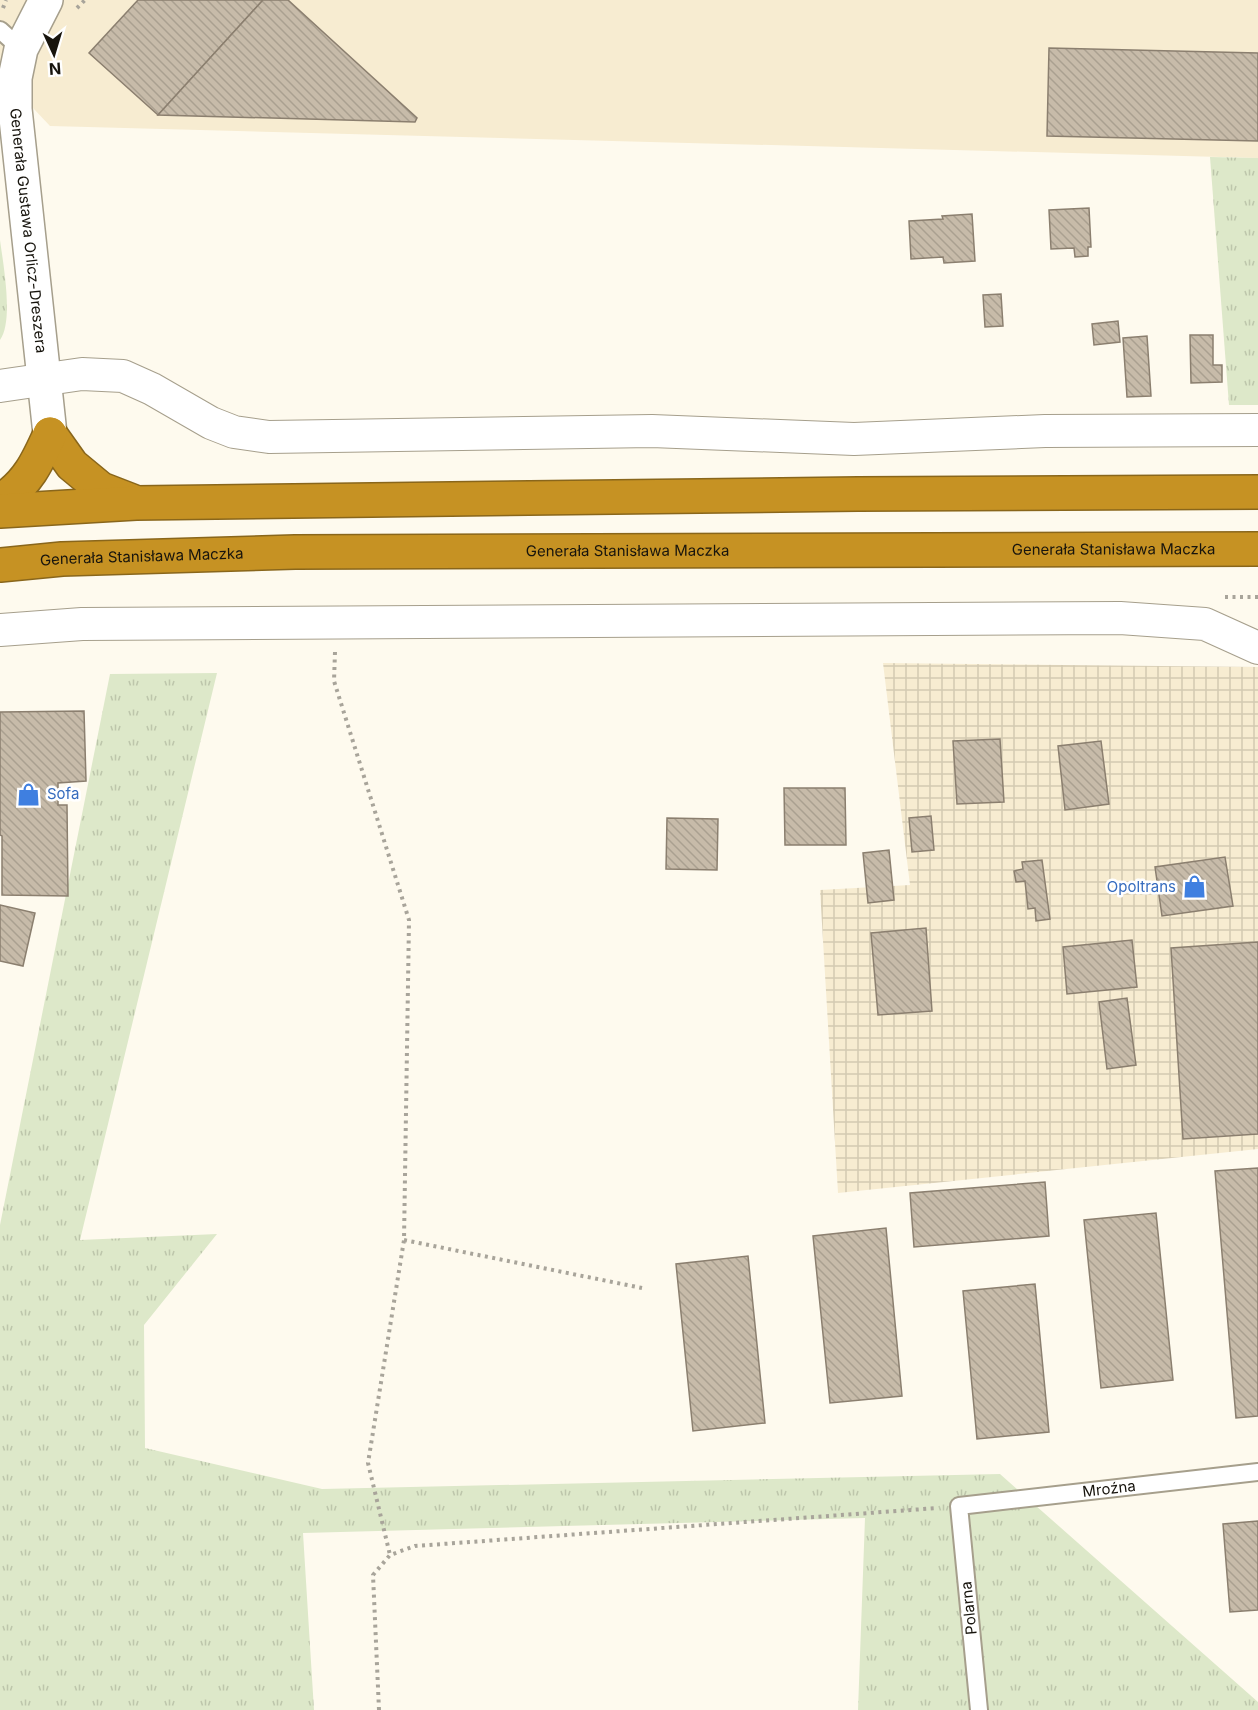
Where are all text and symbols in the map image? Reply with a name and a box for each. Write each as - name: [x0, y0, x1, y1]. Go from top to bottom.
- north arrow: [24, 24, 84, 84]
- text: N: [48, 59, 62, 79]
- street label: Generała Gustawa Orlicz-Dreszera: [6, 107, 51, 354]
- street label: Generała Stanisława Maczka: [1012, 539, 1216, 559]
- street label: Generała Stanisława Maczka: [526, 541, 730, 560]
- street label: Generała Stanisława Maczka: [39, 544, 244, 570]
- shop icon: Sofa: [16, 781, 42, 807]
- place label: Sofa: [47, 784, 79, 803]
- shop icon: Opoltrans: [1181, 874, 1207, 900]
- place label: Opoltrans: [1107, 877, 1176, 896]
- street label: Mroźna: [1081, 1476, 1137, 1501]
- street label: Polarna: [956, 1580, 981, 1636]

